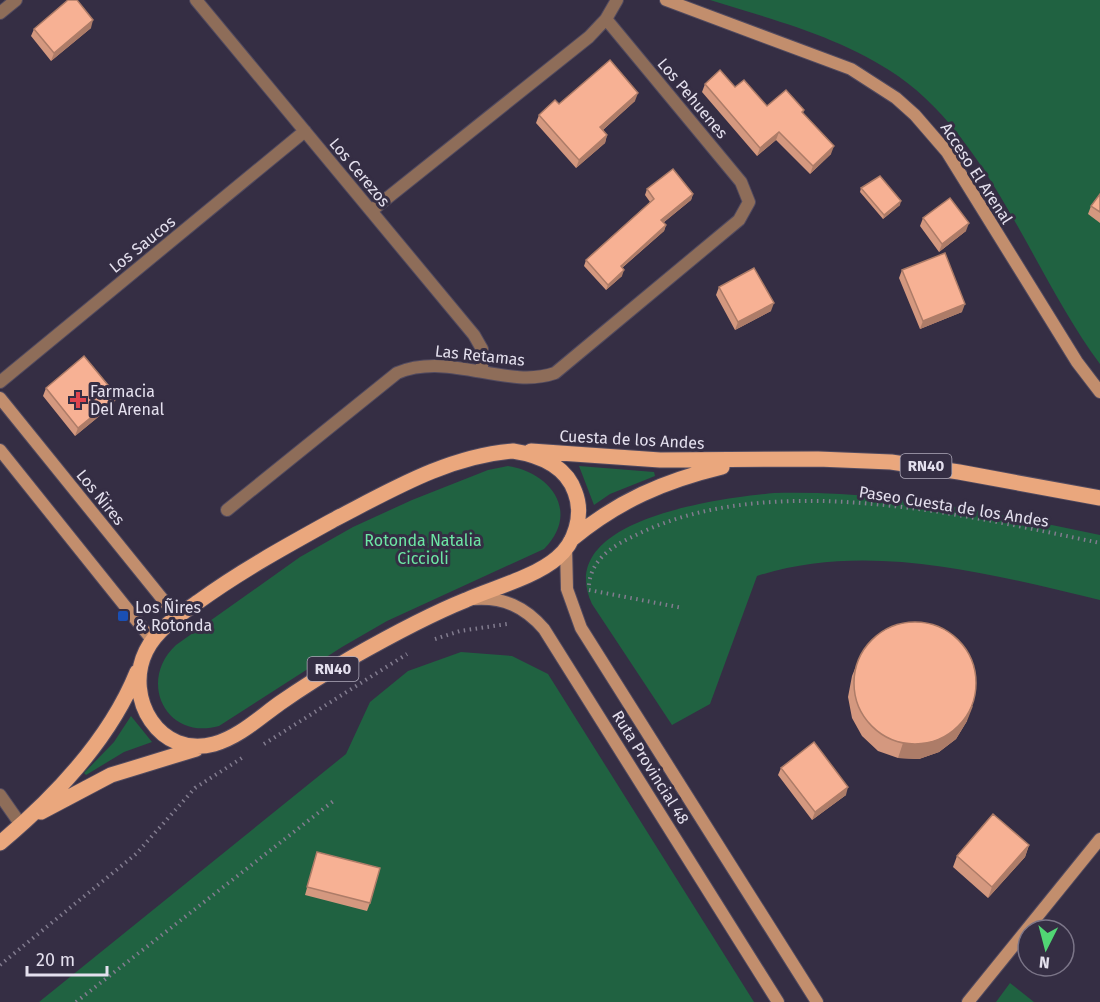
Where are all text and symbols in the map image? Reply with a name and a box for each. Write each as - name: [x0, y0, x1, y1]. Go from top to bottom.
- street label: Los Pehuenes: [653, 54, 732, 142]
- street label: Acceso El Arenal: [937, 119, 1017, 228]
- street label: Los Cerezos: [325, 134, 394, 211]
- street label: Los Saucos: [105, 212, 179, 277]
- street label: Las Retamas: [434, 341, 526, 370]
- place label: Farmacia Del Arenal: [90, 382, 164, 419]
- marker: Farmacia Del Arenal: [71, 393, 85, 407]
- street label: Cuesta de los Andes: [559, 426, 705, 453]
- road number: RN40: [900, 454, 952, 478]
- street label: Los Ñires: [72, 466, 129, 529]
- street label: Paseo Cuesta de los Andes: [858, 482, 1050, 531]
- park label: Rotonda Natalia Ciccioli: [364, 531, 482, 568]
- place label: Los Ñires & Rotonda: [135, 598, 212, 635]
- marker: Los Ñires & Rotonda: [116, 609, 130, 623]
- road number: RN40: [308, 657, 358, 681]
- street label: Ruta Provincial 48: [608, 707, 693, 828]
- north arrow: [1016, 918, 1076, 978]
- scale bar: [27, 939, 106, 977]
- text: 20 m: [36, 949, 75, 971]
- text: N: [1038, 952, 1051, 972]

